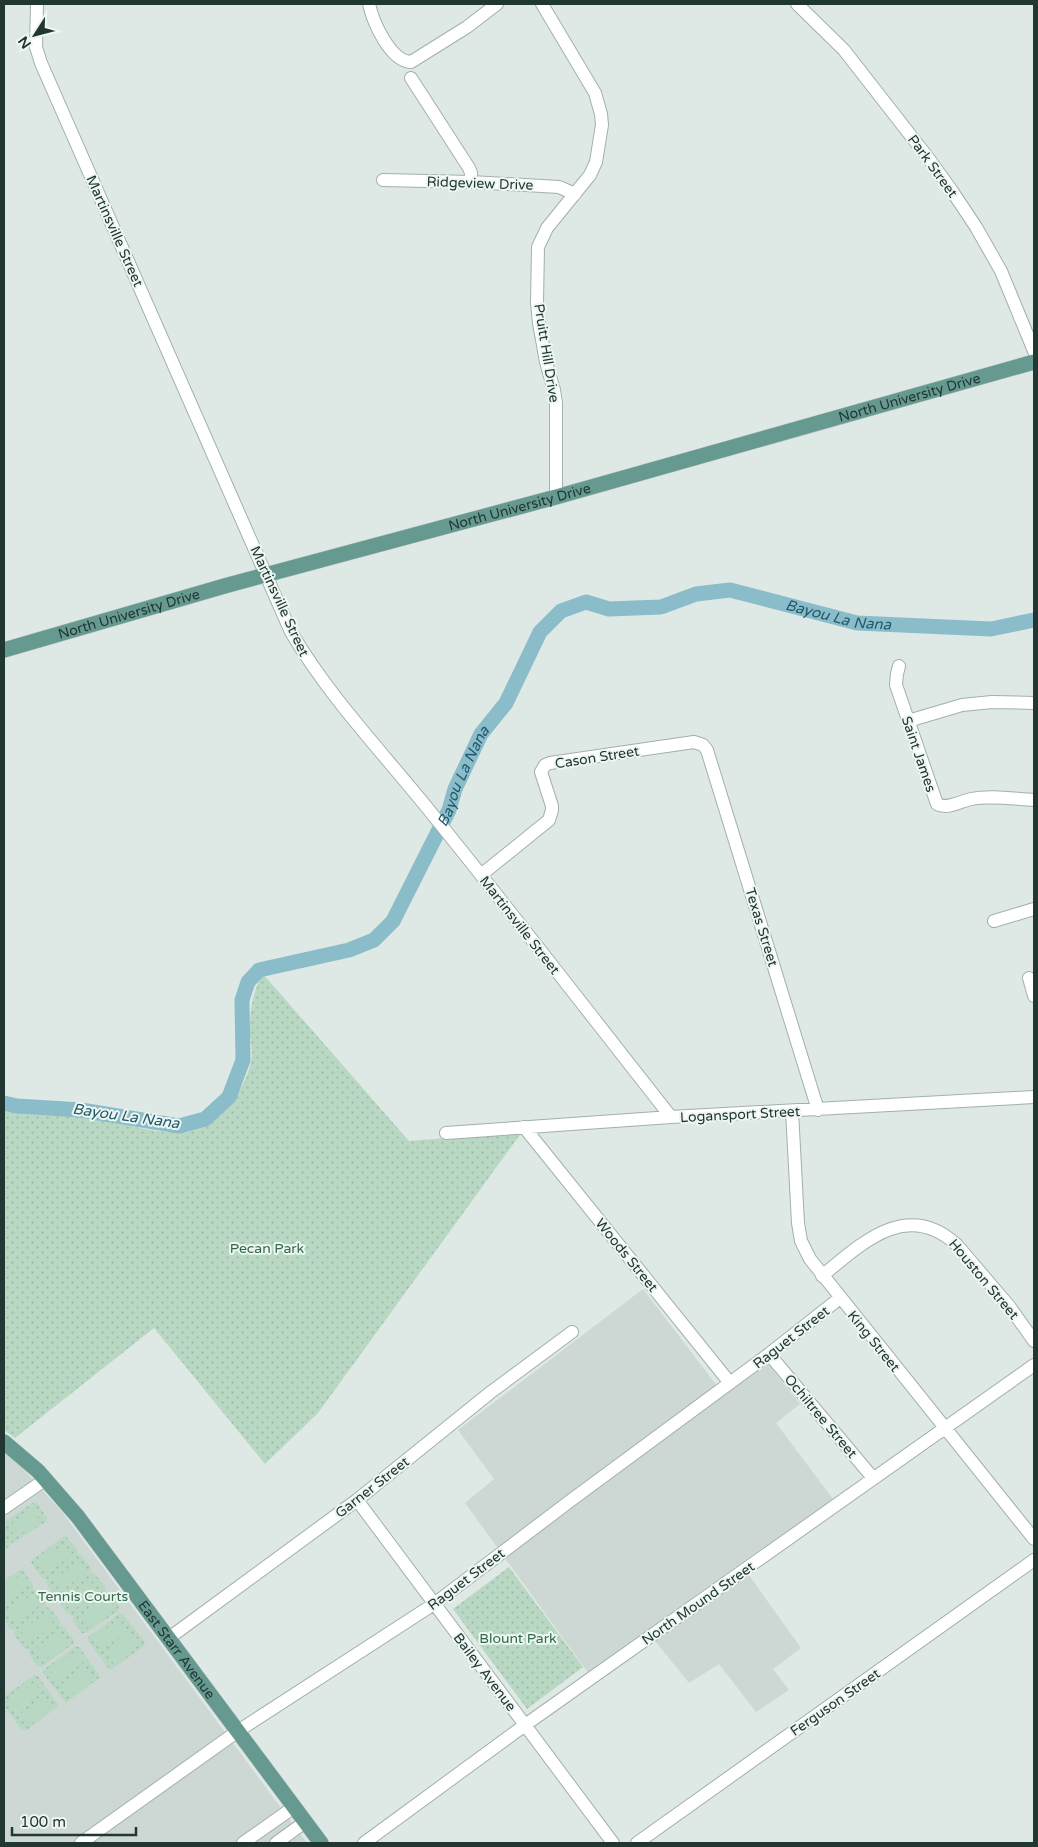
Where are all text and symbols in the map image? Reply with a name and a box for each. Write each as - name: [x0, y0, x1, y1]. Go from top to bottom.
- north arrow: [10, 10, 60, 60]
- text: N: [15, 33, 35, 52]
- street label: Park Street: [904, 132, 961, 202]
- street label: Martinsville Street: [82, 173, 147, 290]
- street label: Ridgeview Drive: [426, 173, 534, 194]
- street label: Pruitt Hill Drive: [530, 302, 563, 404]
- street label: North University Drive: [837, 370, 982, 426]
- street label: North University Drive: [447, 480, 593, 535]
- street label: Martinsville Street: [246, 543, 313, 660]
- street label: North University Drive: [56, 586, 202, 643]
- water label: Bayou La Nana: [783, 596, 892, 634]
- street label: Saint James: [898, 714, 940, 795]
- water label: Bayou La Nana: [433, 722, 493, 830]
- street label: Cason Street: [554, 742, 641, 773]
- street label: Martinsville Street: [476, 873, 564, 978]
- street label: Texas Street: [742, 886, 782, 969]
- water label: Bayou La Nana: [71, 1100, 181, 1132]
- street label: Logansport Street: [680, 1103, 801, 1126]
- street label: Woods Street: [592, 1215, 662, 1296]
- street label: Houston Street: [945, 1236, 1023, 1324]
- park label: Pecan Park: [230, 1240, 305, 1257]
- street label: Raguet Street: [750, 1302, 833, 1372]
- street label: King Street: [844, 1307, 904, 1376]
- street label: Ochiltree Street: [781, 1371, 861, 1462]
- street label: Garner Street: [332, 1453, 413, 1522]
- street label: Raguet Street: [424, 1545, 509, 1614]
- street label: North Mound Street: [639, 1558, 759, 1649]
- park label: Tennis Courts: [38, 1588, 128, 1605]
- street label: East Starr Avenue: [134, 1597, 219, 1703]
- street label: Bailey Avenue: [450, 1630, 520, 1715]
- park label: Blount Park: [479, 1630, 557, 1647]
- street label: Ferguson Street: [787, 1665, 884, 1740]
- scale bar: [12, 1804, 136, 1836]
- text: 100 m: [20, 1813, 66, 1831]

